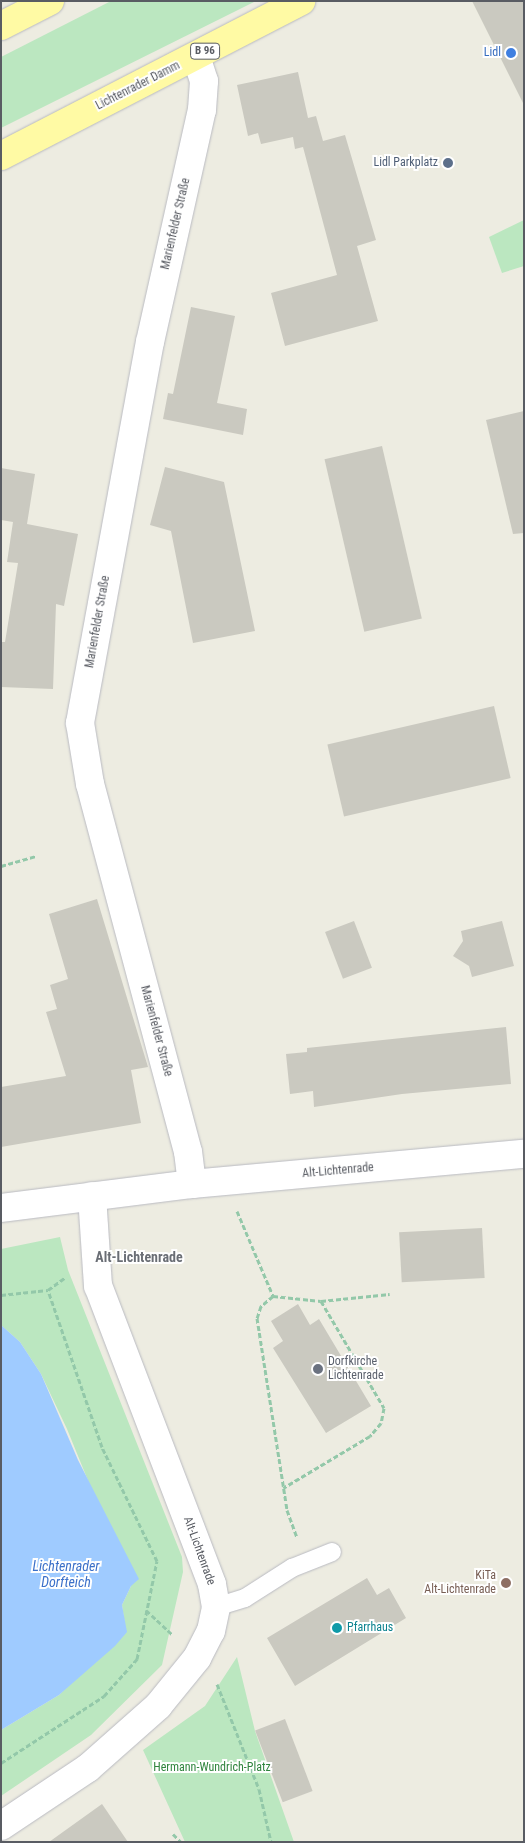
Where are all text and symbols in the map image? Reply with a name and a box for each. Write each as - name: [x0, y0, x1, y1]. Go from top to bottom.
- road number: B 96: [190, 42, 220, 59]
- place label: Lidl: [484, 46, 501, 60]
- marker: Lidl: [505, 47, 517, 59]
- street label: Lichtenrader Damm: [93, 59, 183, 113]
- place label: Lidl Parkplatz: [373, 156, 438, 170]
- marker: Lidl Parkplatz: [442, 157, 454, 169]
- street label: Marienfelder Straße: [158, 177, 194, 271]
- street label: Marienfelder Straße: [83, 575, 113, 669]
- street label: Marienfelder Straße: [137, 984, 175, 1078]
- street label: Alt-Lichtenrade: [302, 1161, 374, 1181]
- district label: Alt-Lichtenrade: [95, 1249, 183, 1265]
- place label: Dorfkirche Lichtenrade: [328, 1355, 384, 1383]
- marker: Dorfkirche Lichtenrade: [312, 1363, 324, 1375]
- street label: Alt-Lichtenrade: [180, 1515, 218, 1587]
- water label: Lichtenrader Dorfteich: [33, 1558, 99, 1590]
- place label: KiTa Alt-Lichtenrade: [424, 1569, 496, 1597]
- marker: KiTa Alt-Lichtenrade: [500, 1577, 512, 1589]
- place label: Pfarrhaus: [347, 1621, 393, 1635]
- marker: Pfarrhaus: [331, 1622, 343, 1634]
- park label: Hermann-Wundrich-Platz: [153, 1761, 271, 1775]

